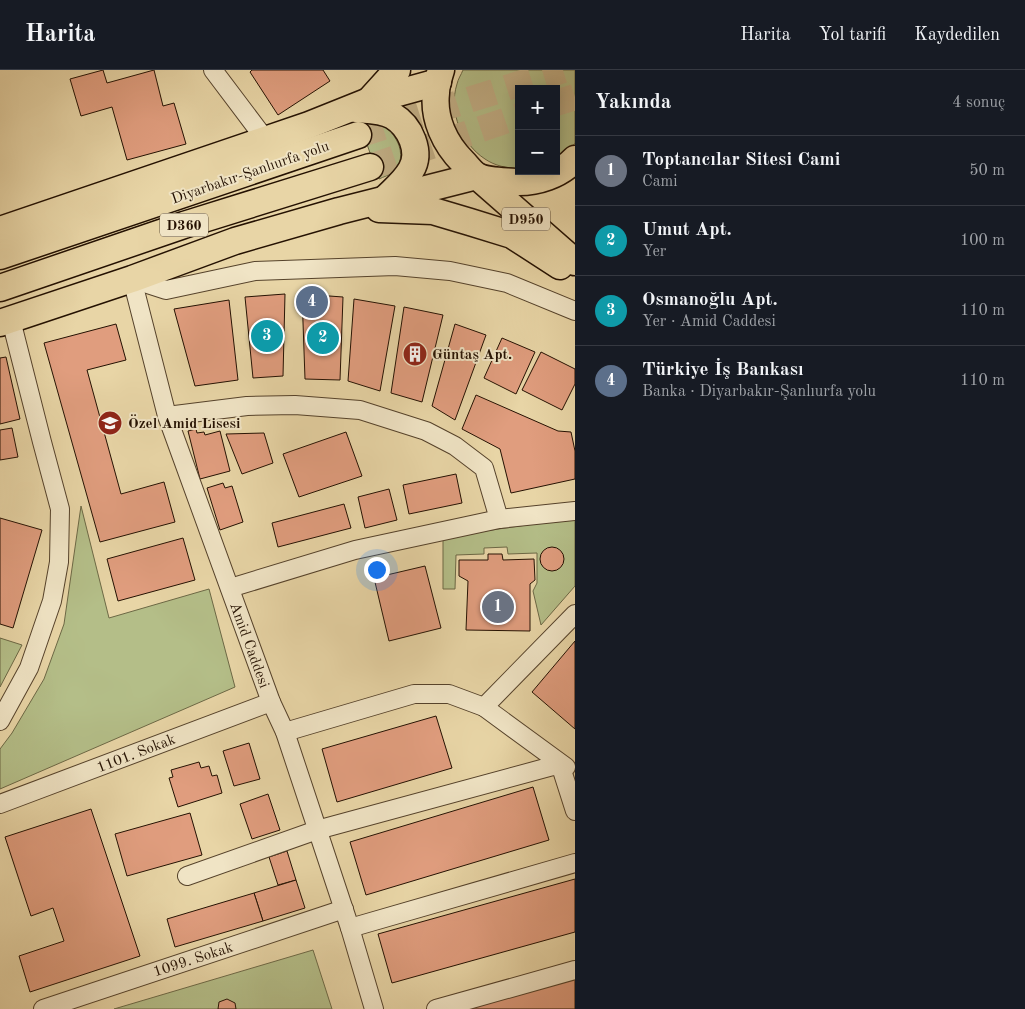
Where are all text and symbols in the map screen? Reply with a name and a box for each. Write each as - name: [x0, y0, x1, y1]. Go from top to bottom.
- text: Harita: [25, 23, 95, 47]
- text: Harita: [740, 26, 791, 44]
- text: Yol tarifi: [819, 26, 886, 44]
- text: Kaydedilen: [914, 26, 1000, 44]
- map controls: [515, 85, 560, 175]
- button: +: [515, 85, 560, 130]
- text: Yakında: [595, 92, 671, 113]
- text: 4 sonuç: [952, 95, 1005, 111]
- button: −: [515, 130, 560, 175]
- street label: Diyarbakır-Şanlıurfa yolu: [170, 139, 331, 207]
- text: Toptancılar Sitesi Cami: [642, 151, 840, 170]
- text: 1: [606, 163, 616, 179]
- text: 50 m: [969, 163, 1005, 179]
- text: Cami: [642, 174, 678, 190]
- road number: D950: [502, 208, 550, 230]
- road number: D360: [160, 214, 208, 236]
- text: Umut Apt.: [642, 221, 732, 240]
- text: 2: [606, 233, 616, 249]
- text: 100 m: [960, 233, 1005, 249]
- text: Yer: [642, 244, 666, 260]
- pin: 4: [296, 283, 328, 321]
- text: Osmanoğlu Apt.: [642, 291, 778, 310]
- text: 3: [606, 303, 616, 319]
- text: 110 m: [960, 303, 1005, 319]
- text: Yer · Amid Caddesi: [642, 314, 776, 330]
- pin: 3: [251, 317, 283, 355]
- pin: 2: [307, 319, 339, 357]
- building icon: Güntaş Apt.: [402, 341, 428, 367]
- place label: Güntaş Apt.: [432, 348, 512, 363]
- text: Türkiye İş Bankası: [642, 361, 804, 380]
- text: 4: [606, 373, 616, 389]
- text: 110 m: [960, 373, 1005, 389]
- text: Banka · Diyarbakır-Şanlıurfa yolu: [642, 384, 876, 400]
- school or university icon: Özel Amid Lisesi: [97, 410, 123, 436]
- place label: Özel Amid Lisesi: [128, 414, 240, 432]
- your location: [364, 557, 390, 583]
- pin: 1: [482, 588, 514, 626]
- street label: Amid Caddesi: [226, 601, 271, 690]
- street label: 1101. Sokak: [95, 732, 178, 776]
- street label: 1099. Sokak: [152, 940, 235, 980]

